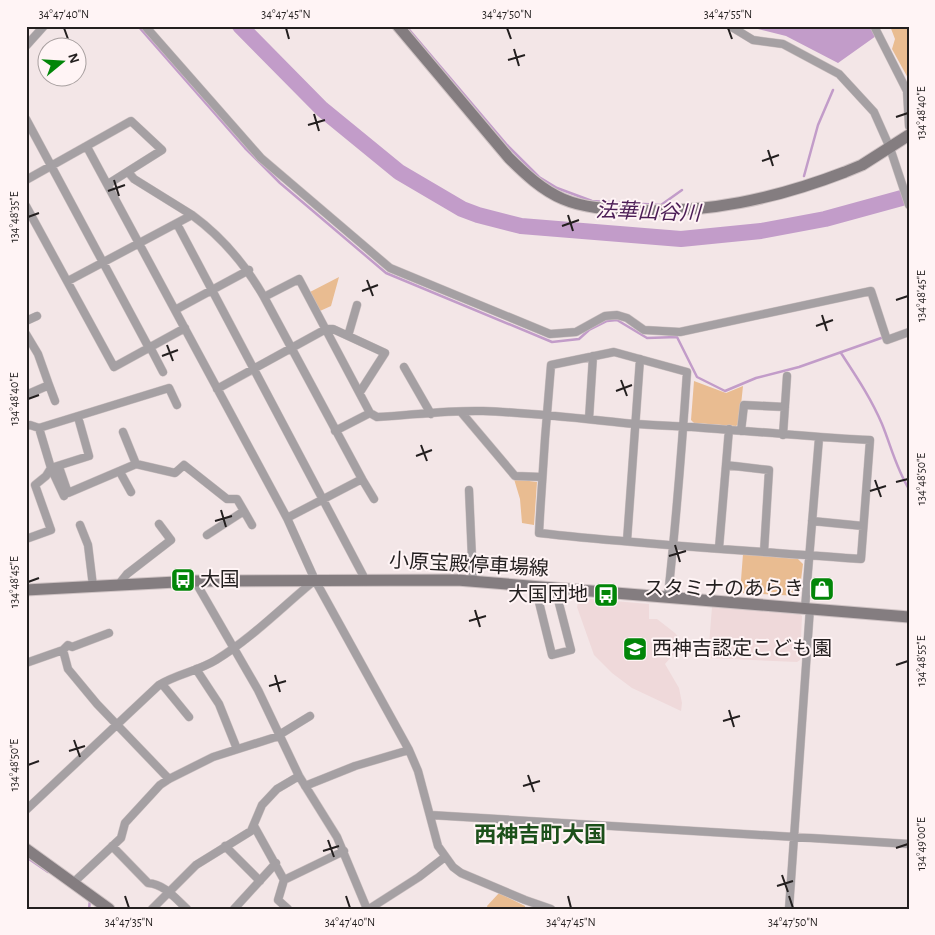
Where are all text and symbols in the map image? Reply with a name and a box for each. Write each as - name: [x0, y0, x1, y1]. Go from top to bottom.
- text: 34°47'40"N: [39, 8, 89, 20]
- text: 34°47'45"N: [261, 8, 311, 20]
- text: 34°47'50"N: [482, 8, 532, 20]
- text: 34°47'55"N: [704, 8, 752, 20]
- north arrow: [38, 38, 88, 88]
- text: N: [65, 51, 82, 65]
- text: 134°48'40"E: [915, 86, 927, 140]
- text: 134°48'35"E: [8, 191, 20, 242]
- water label: 法華山谷川: [595, 199, 703, 224]
- text: 134°48'45"E: [915, 270, 927, 322]
- text: 134°48'40"E: [8, 372, 20, 426]
- text: 134°48'50"E: [915, 453, 927, 505]
- street label: 小原宝殿停車場線: [389, 549, 550, 579]
- text: 134°48'45"E: [8, 556, 20, 608]
- bus stop icon: 大国: [170, 567, 196, 593]
- place label: 大国: [200, 569, 240, 590]
- shop icon: スタミナのあらき: [809, 576, 835, 602]
- place label: スタミナのあらき: [644, 578, 804, 599]
- bus stop icon: 大国団地: [593, 582, 619, 608]
- place label: 大国団地: [508, 584, 588, 605]
- text: 134°48'55"E: [915, 635, 927, 687]
- school or university icon: 西神吉認定こども園: [622, 636, 648, 662]
- place label: 西神吉認定こども園: [652, 637, 832, 659]
- text: 134°48'50"E: [8, 739, 20, 791]
- text: 134°49'00"E: [915, 817, 927, 871]
- district label: 西神吉町大国: [474, 823, 606, 846]
- text: 34°47'35"N: [105, 916, 153, 928]
- text: 34°47'40"N: [325, 916, 375, 928]
- text: 34°47'45"N: [546, 916, 596, 928]
- text: 34°47'50"N: [768, 916, 818, 928]

